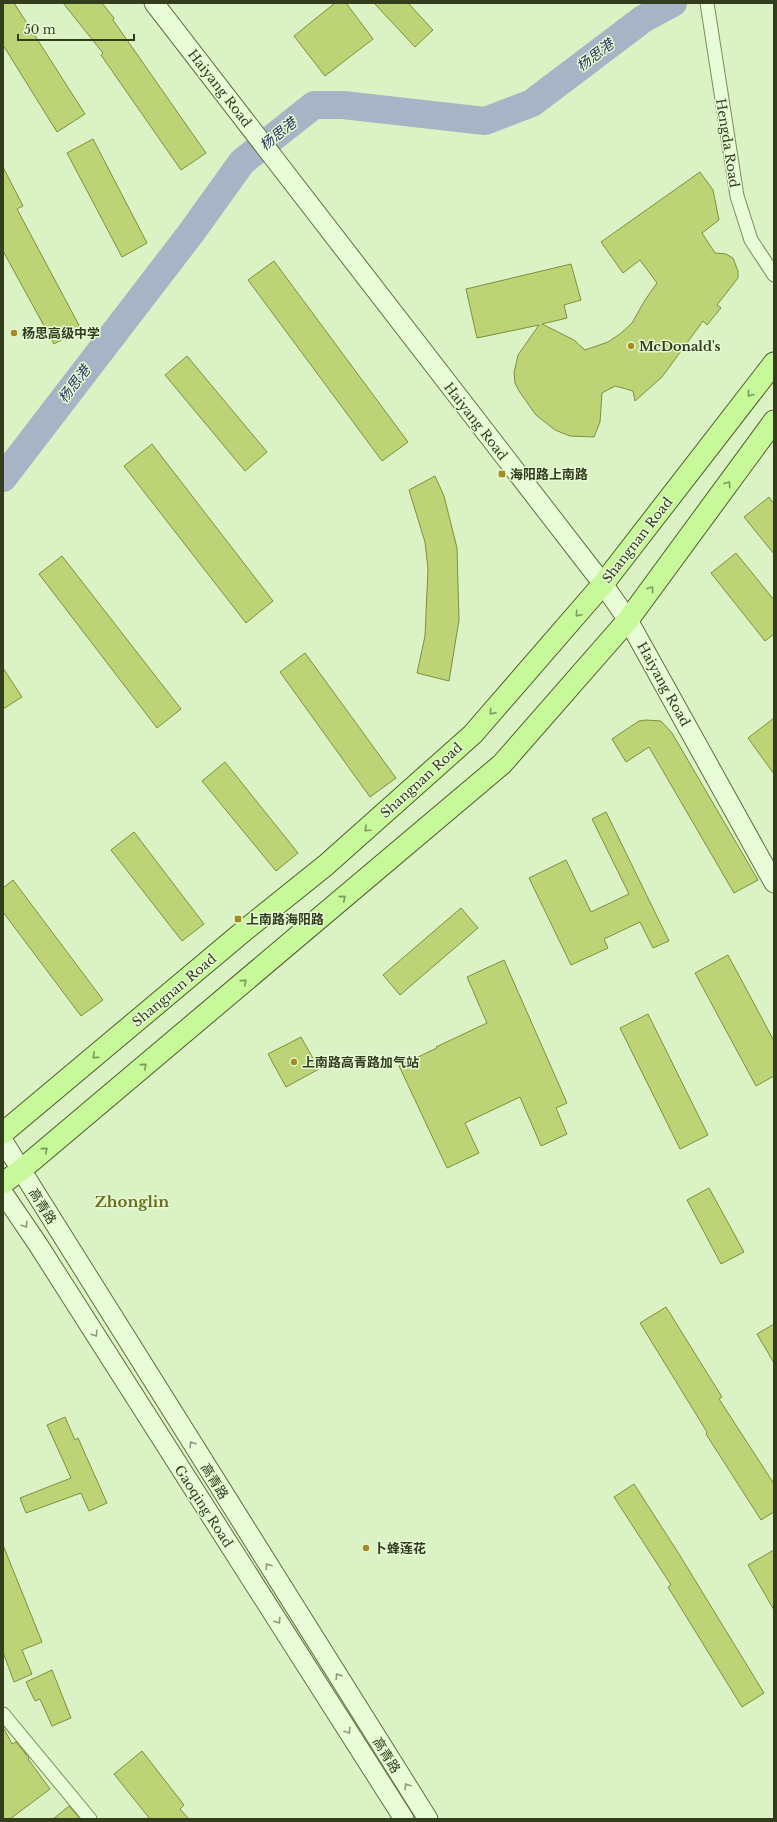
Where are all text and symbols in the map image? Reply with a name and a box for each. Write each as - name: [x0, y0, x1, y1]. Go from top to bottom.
- scale bar: [18, 16, 134, 42]
- text: 50 m: [24, 22, 56, 37]
- water label: 杨思港: [573, 34, 619, 75]
- street label: Haiyang Road: [184, 46, 255, 131]
- street label: Hengda Road: [712, 97, 743, 189]
- water label: 杨思港: [256, 113, 302, 154]
- place label: 杨思高级中学: [22, 325, 100, 342]
- marker: 杨思高级中学: [9, 328, 19, 338]
- place label: McDonald's: [639, 338, 721, 355]
- marker: McDonald's: [626, 341, 636, 351]
- water label: 杨思港: [54, 360, 95, 406]
- street label: Haiyang Road: [440, 379, 511, 464]
- one-way arrow: [747, 390, 755, 397]
- place label: 海阳路上南路: [510, 466, 588, 483]
- marker: 海阳路上南路: [497, 469, 507, 479]
- one-way arrow: [723, 481, 730, 488]
- street label: Shangnan Road: [598, 494, 676, 587]
- one-way arrow: [647, 586, 654, 593]
- one-way arrow: [575, 609, 582, 617]
- street label: Haiyang Road: [633, 639, 694, 730]
- one-way arrow: [490, 707, 497, 715]
- street label: Shangnan Road: [377, 739, 466, 822]
- one-way arrow: [364, 824, 371, 831]
- one-way arrow: [338, 896, 345, 903]
- place label: 上南路海阳路: [246, 911, 324, 928]
- marker: 上南路海阳路: [233, 914, 243, 924]
- street label: Shangnan Road: [129, 950, 220, 1031]
- one-way arrow: [239, 980, 246, 987]
- one-way arrow: [92, 1051, 100, 1058]
- place label: 上南路高青路加气站: [302, 1054, 419, 1071]
- marker: 上南路高青路加气站: [289, 1057, 299, 1067]
- one-way arrow: [140, 1064, 147, 1071]
- one-way arrow: [40, 1147, 47, 1154]
- street label: 高青路: [25, 1185, 60, 1227]
- district label: Zhonglin: [95, 1192, 169, 1211]
- one-way arrow: [20, 1221, 28, 1228]
- one-way arrow: [90, 1330, 97, 1337]
- one-way arrow: [189, 1441, 196, 1448]
- street label: 高青路: [197, 1460, 232, 1502]
- street label: Gaoqing Road: [171, 1462, 237, 1551]
- place label: 卜蜂莲花: [374, 1540, 426, 1557]
- marker: 卜蜂莲花: [361, 1543, 371, 1553]
- one-way arrow: [266, 1563, 273, 1570]
- one-way arrow: [273, 1617, 281, 1624]
- one-way arrow: [335, 1673, 342, 1680]
- one-way arrow: [343, 1727, 351, 1734]
- street label: 高青路: [369, 1734, 404, 1776]
- one-way arrow: [404, 1783, 412, 1790]

